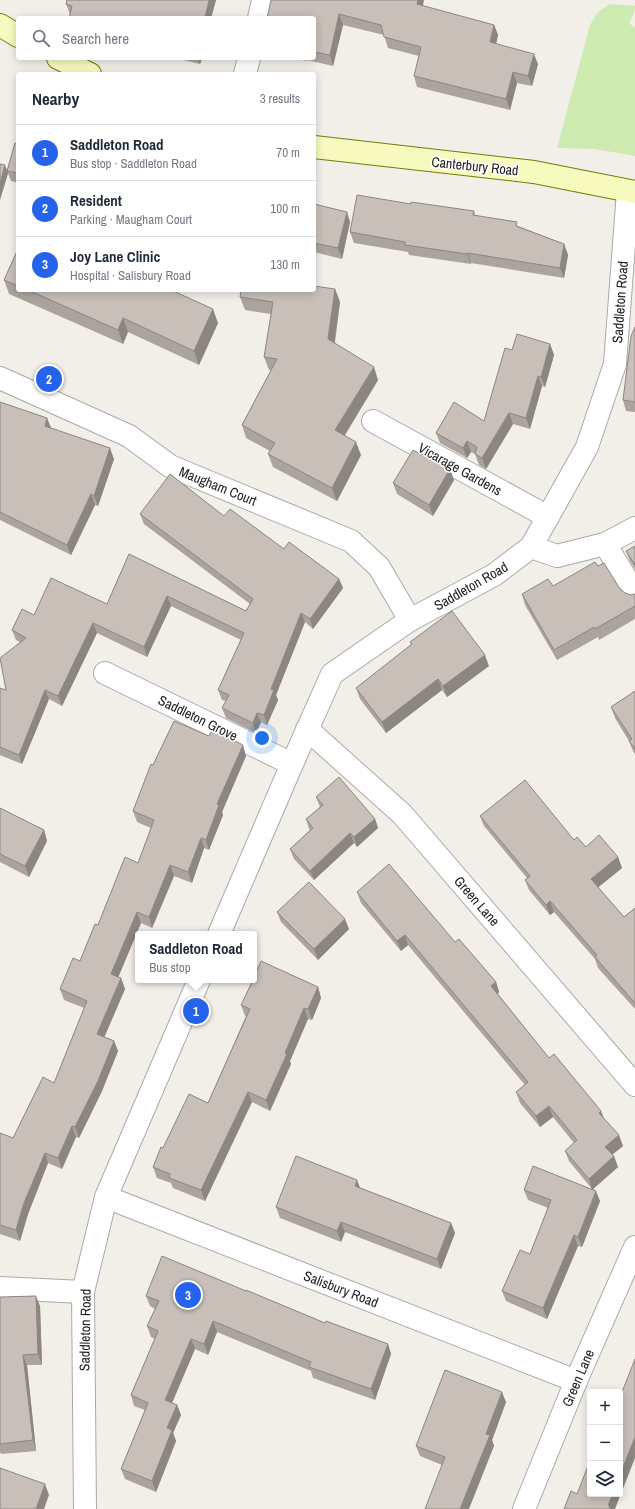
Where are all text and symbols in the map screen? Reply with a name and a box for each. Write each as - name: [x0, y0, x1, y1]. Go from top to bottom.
- search box: [16, 16, 316, 60]
- icon: search: [30, 27, 52, 49]
- text: Search here: [62, 28, 129, 49]
- text: Nearby: [32, 87, 79, 110]
- text: 3 results: [260, 90, 300, 107]
- text: Saddleton Road: [70, 134, 164, 155]
- text: 1: [42, 144, 48, 161]
- text: 70 m: [276, 144, 300, 161]
- street label: Canterbury Road: [431, 152, 519, 180]
- text: Bus stop · Saddleton Road: [70, 155, 197, 172]
- text: Resident: [70, 190, 122, 211]
- text: 2: [42, 200, 48, 217]
- text: 100 m: [270, 200, 300, 217]
- text: Parking · Maugham Court: [70, 211, 192, 228]
- text: Joy Lane Clinic: [70, 246, 160, 267]
- text: 3: [42, 256, 48, 273]
- text: 130 m: [270, 256, 300, 273]
- street label: Saddleton Road: [608, 260, 632, 344]
- text: Hospital · Salisbury Road: [70, 267, 191, 284]
- pin: 2: [36, 364, 62, 394]
- street label: Vicarage Gardens: [415, 439, 505, 500]
- street label: Maugham Court: [176, 462, 260, 510]
- street label: Saddleton Road: [431, 558, 511, 614]
- street label: Saddleton Grove: [155, 691, 241, 745]
- your location: [252, 728, 272, 748]
- street label: Green Lane: [450, 872, 504, 930]
- popup: [135, 931, 257, 983]
- text: Saddleton Road: [149, 938, 243, 959]
- text: Bus stop: [149, 959, 191, 976]
- pin: 1: [183, 996, 209, 1026]
- street label: Salisbury Road: [301, 1267, 381, 1311]
- pin: 3: [175, 1280, 201, 1310]
- street label: Saddleton Road: [75, 1289, 95, 1371]
- street label: Green Lane: [558, 1347, 598, 1409]
- map controls: [587, 1389, 623, 1497]
- button: +: [587, 1389, 623, 1425]
- button: −: [587, 1425, 623, 1461]
- button: layers: [587, 1461, 623, 1497]

